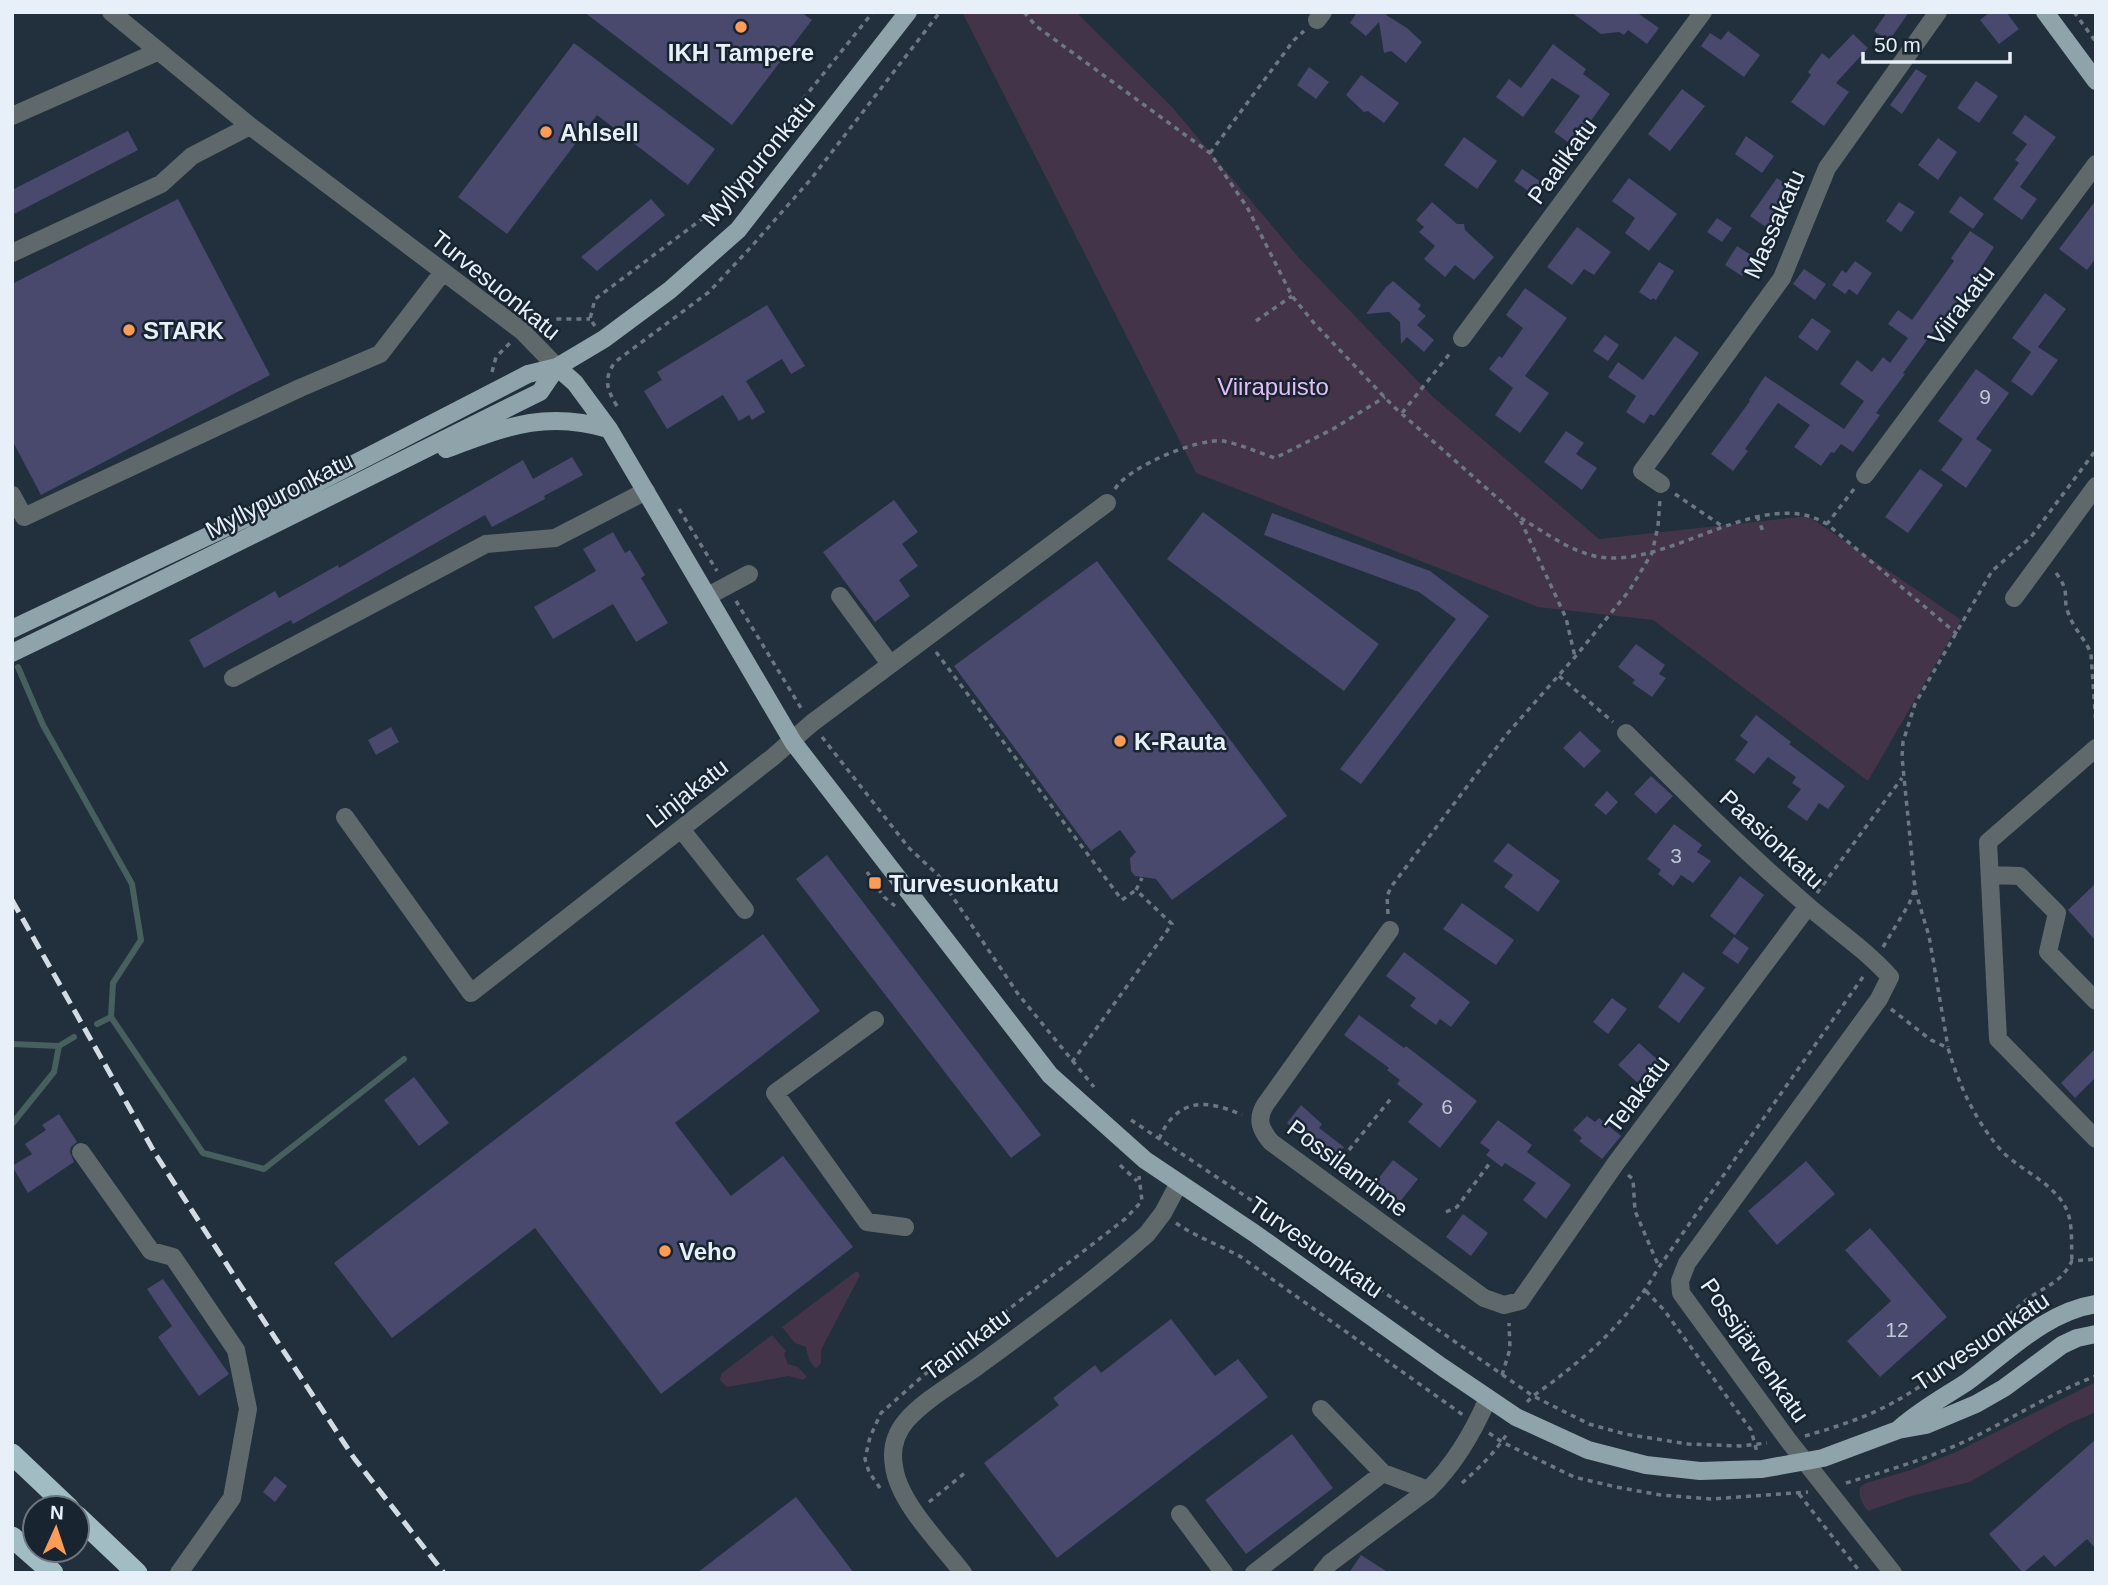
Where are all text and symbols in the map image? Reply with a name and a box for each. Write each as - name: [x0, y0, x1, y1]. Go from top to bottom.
- marker: IKH Tampere: [733, 19, 749, 35]
- scale bar: [1863, 21, 2010, 65]
- text: 50 m: [1874, 33, 1921, 56]
- place label: IKH Tampere: [668, 39, 814, 66]
- street label: Myllypuronkatu: [696, 91, 820, 231]
- street label: Paalikatu: [1522, 113, 1602, 209]
- place label: Ahlsell: [560, 119, 639, 146]
- marker: Ahlsell: [538, 124, 554, 140]
- street label: Massakatu: [1738, 165, 1810, 283]
- street label: Turvesuonkatu: [426, 225, 566, 345]
- street label: Viirakatu: [1922, 260, 2000, 350]
- place label: STARK: [143, 317, 225, 344]
- marker: STARK: [121, 322, 137, 338]
- park label: Viirapuisto: [1217, 373, 1329, 400]
- house number: 9: [1979, 385, 1991, 408]
- street label: Myllypuronkatu: [201, 446, 357, 544]
- place label: K-Rauta: [1134, 728, 1227, 755]
- marker: K-Rauta: [1112, 733, 1128, 749]
- street label: Linjakatu: [641, 753, 733, 833]
- street label: Paasionkatu: [1714, 784, 1830, 894]
- house number: 3: [1670, 844, 1682, 867]
- place label: Turvesuonkatu: [889, 870, 1059, 897]
- marker: Turvesuonkatu: [867, 875, 883, 891]
- street label: Telakatu: [1599, 1050, 1675, 1138]
- house number: 6: [1441, 1095, 1453, 1118]
- street label: Possilanrinne: [1282, 1114, 1414, 1222]
- street label: Turvesuonkatu: [1244, 1191, 1388, 1303]
- place label: Veho: [679, 1238, 736, 1265]
- marker: Veho: [657, 1243, 673, 1259]
- street label: Possijärvenkatu: [1695, 1273, 1815, 1427]
- street label: Turvesuonkatu: [1908, 1286, 2054, 1396]
- street label: Taninkatu: [917, 1302, 1015, 1386]
- house number: 12: [1885, 1318, 1909, 1341]
- north arrow: [21, 1494, 91, 1564]
- text: N: [49, 1502, 64, 1523]

